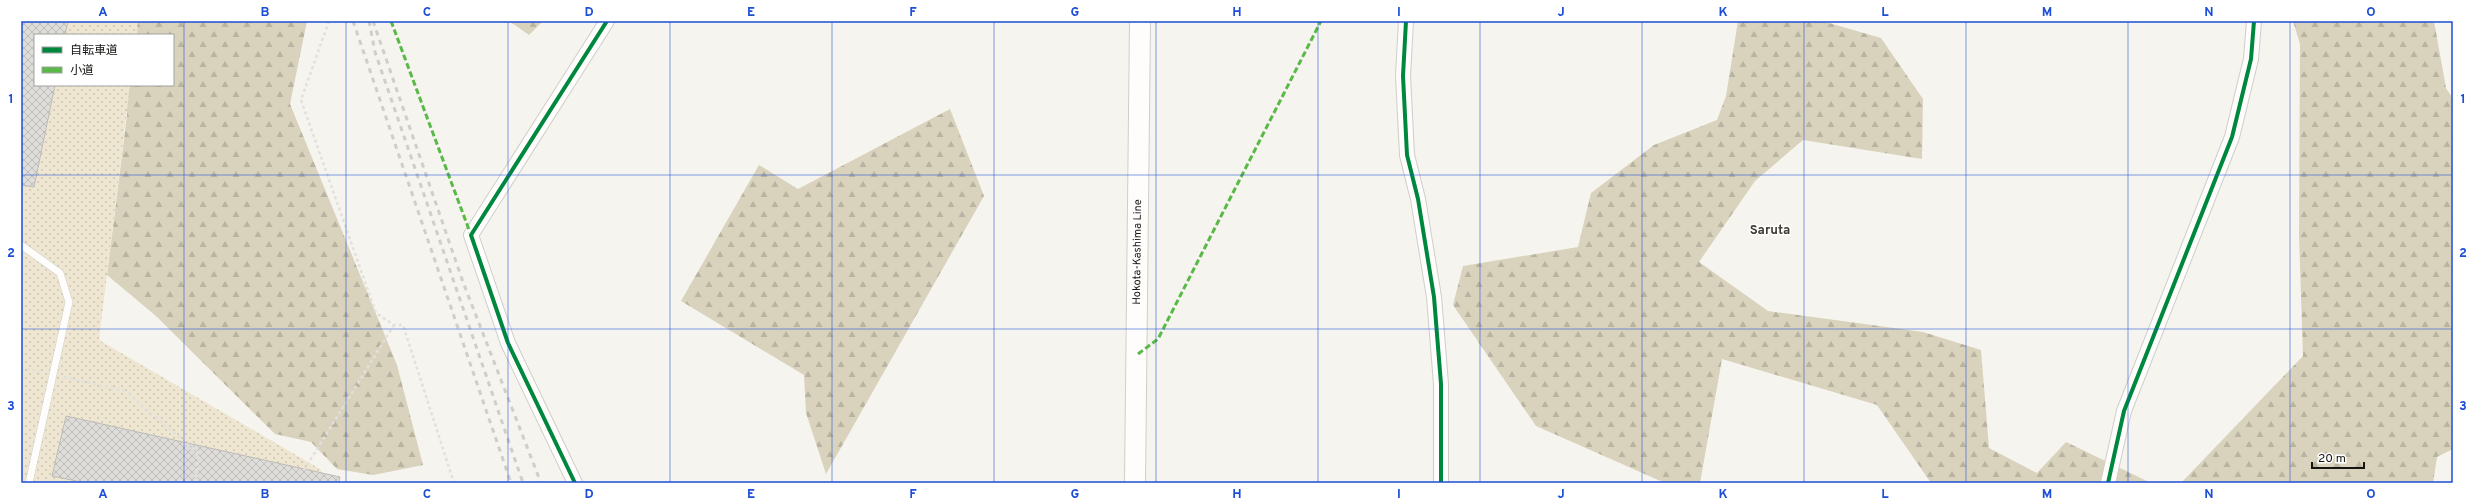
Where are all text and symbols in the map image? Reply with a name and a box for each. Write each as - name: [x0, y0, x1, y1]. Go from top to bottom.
- text: A: [98, 5, 108, 21]
- text: B: [261, 5, 270, 21]
- text: C: [423, 5, 431, 21]
- text: D: [584, 5, 594, 21]
- text: E: [747, 5, 755, 21]
- text: F: [909, 5, 917, 21]
- text: G: [1071, 5, 1080, 21]
- text: H: [1232, 5, 1242, 21]
- text: I: [1397, 5, 1401, 21]
- text: J: [1557, 5, 1565, 21]
- text: K: [1718, 5, 1728, 21]
- text: L: [1881, 5, 1889, 21]
- text: M: [2042, 5, 2052, 21]
- text: N: [2204, 5, 2214, 21]
- text: O: [2366, 5, 2376, 21]
- legend: [34, 34, 174, 86]
- text: 自転車道: [70, 43, 118, 59]
- text: 小道: [70, 63, 94, 79]
- text: 1: [8, 92, 14, 108]
- text: 1: [2460, 92, 2466, 108]
- street label: Hokota-Kashima Line: [1130, 199, 1145, 305]
- district label: Saruta: [1750, 223, 1790, 239]
- text: 2: [7, 246, 15, 262]
- text: 2: [2459, 246, 2467, 262]
- text: 3: [7, 399, 15, 415]
- text: 3: [2459, 399, 2467, 415]
- scale bar: [2312, 444, 2364, 470]
- text: 20 m: [2318, 451, 2346, 467]
- text: A: [98, 487, 108, 503]
- text: B: [261, 487, 270, 503]
- text: C: [423, 487, 431, 503]
- text: D: [584, 487, 594, 503]
- text: E: [747, 487, 755, 503]
- text: F: [909, 487, 917, 503]
- text: G: [1071, 487, 1080, 503]
- text: H: [1232, 487, 1242, 503]
- text: I: [1397, 487, 1401, 503]
- text: J: [1557, 487, 1565, 503]
- text: K: [1718, 487, 1728, 503]
- text: L: [1881, 487, 1889, 503]
- text: M: [2042, 487, 2052, 503]
- text: N: [2204, 487, 2214, 503]
- text: O: [2366, 487, 2376, 503]

